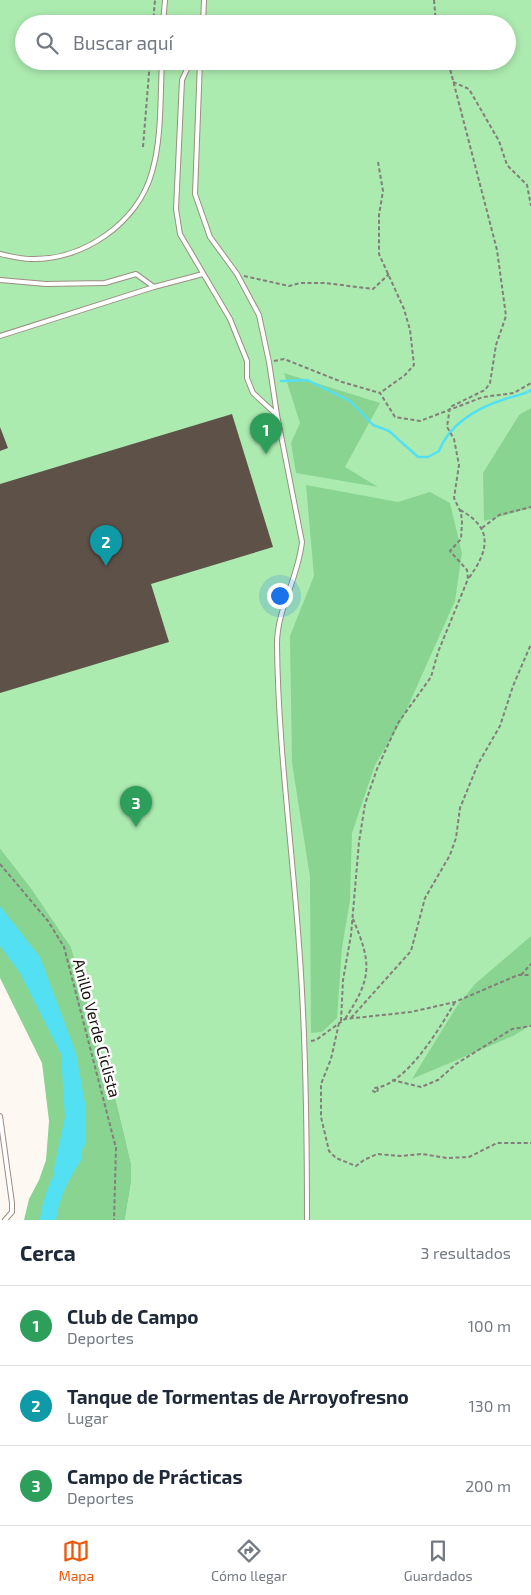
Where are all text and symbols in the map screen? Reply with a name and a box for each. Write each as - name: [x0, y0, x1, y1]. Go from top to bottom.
- search box: [15, 15, 516, 70]
- icon: search: [33, 29, 61, 57]
- text: Buscar aquí: [73, 31, 173, 54]
- pin: 1: [250, 413, 282, 454]
- pin: 2: [90, 525, 122, 566]
- your location: [267, 583, 293, 609]
- pin: 3: [120, 786, 152, 827]
- street label: Anillo Verde Ciclista: [70, 956, 125, 1099]
- text: Cerca: [20, 1240, 76, 1265]
- text: 3 resultados: [421, 1243, 511, 1262]
- text: Club de Campo: [67, 1305, 199, 1328]
- text: 1: [33, 1316, 39, 1335]
- text: 100 m: [468, 1316, 511, 1335]
- text: Deportes: [67, 1328, 134, 1347]
- text: Tanque de Tormentas de Arroyofresno: [67, 1385, 409, 1408]
- text: 2: [31, 1396, 41, 1415]
- text: 130 m: [469, 1396, 511, 1415]
- text: Lugar: [67, 1408, 108, 1427]
- text: Campo de Prácticas: [67, 1465, 243, 1488]
- text: 3: [31, 1476, 41, 1495]
- text: 200 m: [465, 1476, 511, 1495]
- text: Deportes: [67, 1488, 134, 1507]
- tab: Mapa: [58, 1537, 94, 1584]
- tab: Cómo llegar: [211, 1537, 287, 1584]
- tab: Guardados: [404, 1537, 473, 1584]

